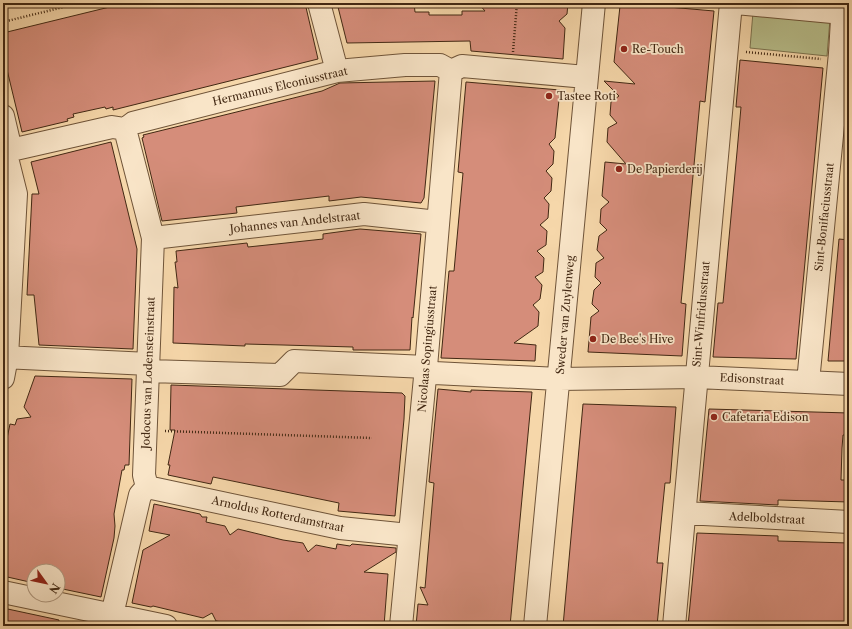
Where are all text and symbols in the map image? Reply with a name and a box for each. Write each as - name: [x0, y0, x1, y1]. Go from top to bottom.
- place label: Re-Touch: [632, 42, 684, 56]
- marker: Re-Touch: [619, 44, 629, 54]
- street label: Hermannus Elconiusstraat: [211, 64, 349, 108]
- place label: Tastee Roti: [557, 89, 616, 103]
- marker: Tastee Roti: [544, 91, 554, 101]
- place label: De Papierderij: [627, 162, 703, 176]
- street label: Sint-Bonifaciusstraat: [811, 162, 837, 272]
- marker: De Papierderij: [614, 164, 624, 174]
- street label: Johannes van Andelstraat: [227, 208, 361, 236]
- street label: Sweder van Zuylenweg: [553, 255, 577, 375]
- street label: Sint-Winfridusstraat: [689, 260, 713, 368]
- street label: Nicolaas Sopingiusstraat: [414, 285, 440, 413]
- street label: Jodocus van Lodensteinstraat: [138, 296, 158, 451]
- place label: De Bee's Hive: [601, 332, 673, 346]
- marker: De Bee's Hive: [588, 334, 598, 344]
- street label: Edisonstraat: [719, 370, 785, 388]
- place label: Cafetaria Edison: [722, 410, 809, 424]
- marker: Cafetaria Edison: [709, 412, 719, 422]
- street label: Arnoldus Rotterdamstraat: [209, 493, 346, 535]
- street label: Adelboldstraat: [728, 509, 806, 527]
- north arrow: [26, 563, 66, 603]
- text: N: [46, 581, 63, 597]

